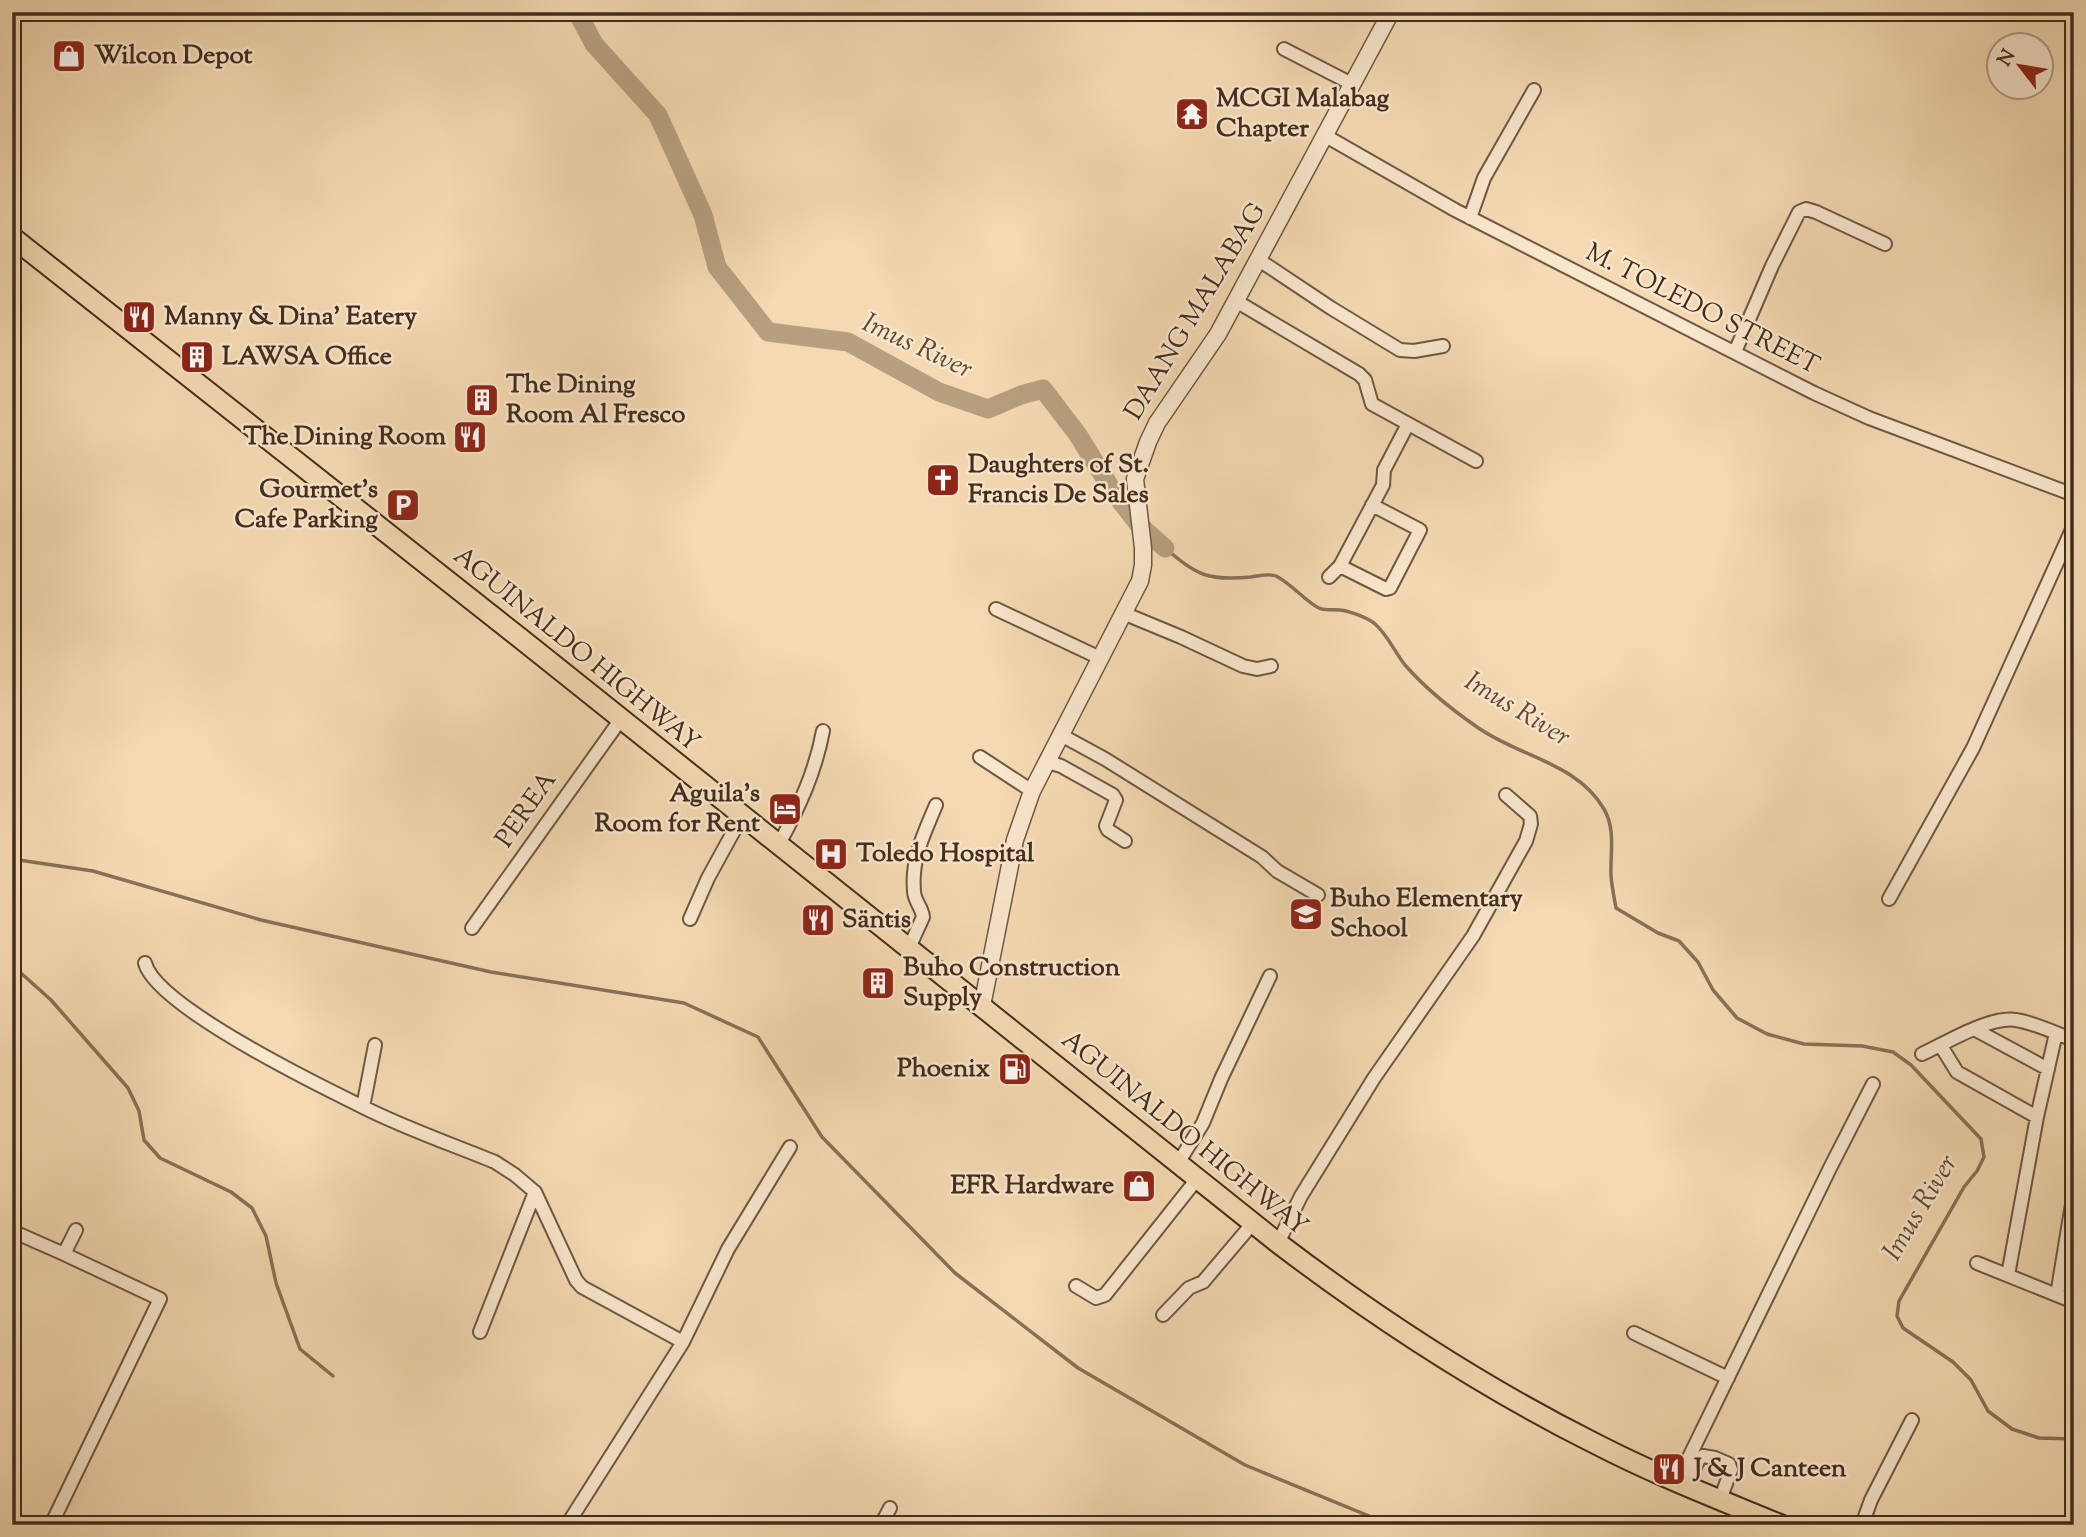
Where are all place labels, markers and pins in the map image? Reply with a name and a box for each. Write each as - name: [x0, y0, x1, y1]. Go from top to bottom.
- shop icon: Wilcon Depot: [50, 37, 88, 75]
- place label: Wilcon Depot: [94, 38, 253, 75]
- place label: MCGI Malabag Chapter: [1216, 81, 1390, 148]
- temple icon: MCGI Malabag Chapter: [1173, 95, 1211, 133]
- restaurant icon: Manny & Dina' Eatery: [120, 298, 158, 336]
- place label: Manny & Dina' Eatery: [164, 299, 417, 336]
- building icon: LAWSA Office: [178, 338, 216, 376]
- place label: LAWSA Office: [222, 339, 392, 376]
- place label: The Dining Room Al Fresco: [506, 367, 685, 434]
- building icon: The Dining Room Al Fresco: [463, 381, 501, 419]
- restaurant icon: The Dining Room: [451, 418, 489, 456]
- place label: The Dining Room: [243, 419, 446, 456]
- place label: Daughters of St. Francis De Sales: [968, 447, 1149, 514]
- church icon: Daughters of St. Francis De Sales: [924, 461, 962, 499]
- place label: Gourmet's Cafe Parking: [234, 472, 378, 539]
- parking icon: Gourmet's Cafe Parking: [384, 486, 422, 524]
- place label: Aguila's Room for Rent: [595, 776, 760, 843]
- hotel icon: Aguila's Room for Rent: [766, 790, 804, 828]
- hospital icon: Toledo Hospital: [812, 835, 850, 873]
- place label: Toledo Hospital: [856, 836, 1035, 873]
- place label: Buho Elementary School: [1330, 881, 1523, 948]
- school or university icon: Buho Elementary School: [1287, 895, 1325, 933]
- restaurant icon: Säntis: [799, 901, 837, 939]
- place label: Säntis: [842, 902, 911, 939]
- place label: Buho Construction Supply: [903, 950, 1121, 1017]
- building icon: Buho Construction Supply: [859, 964, 897, 1002]
- fuel station icon: Phoenix: [996, 1050, 1034, 1088]
- place label: Phoenix: [897, 1051, 990, 1088]
- shop icon: EFR Hardware: [1120, 1167, 1158, 1205]
- place label: EFR Hardware: [950, 1168, 1114, 1205]
- restaurant icon: J & J Canteen: [1650, 1450, 1688, 1488]
- place label: J & J Canteen: [1692, 1451, 1847, 1488]

